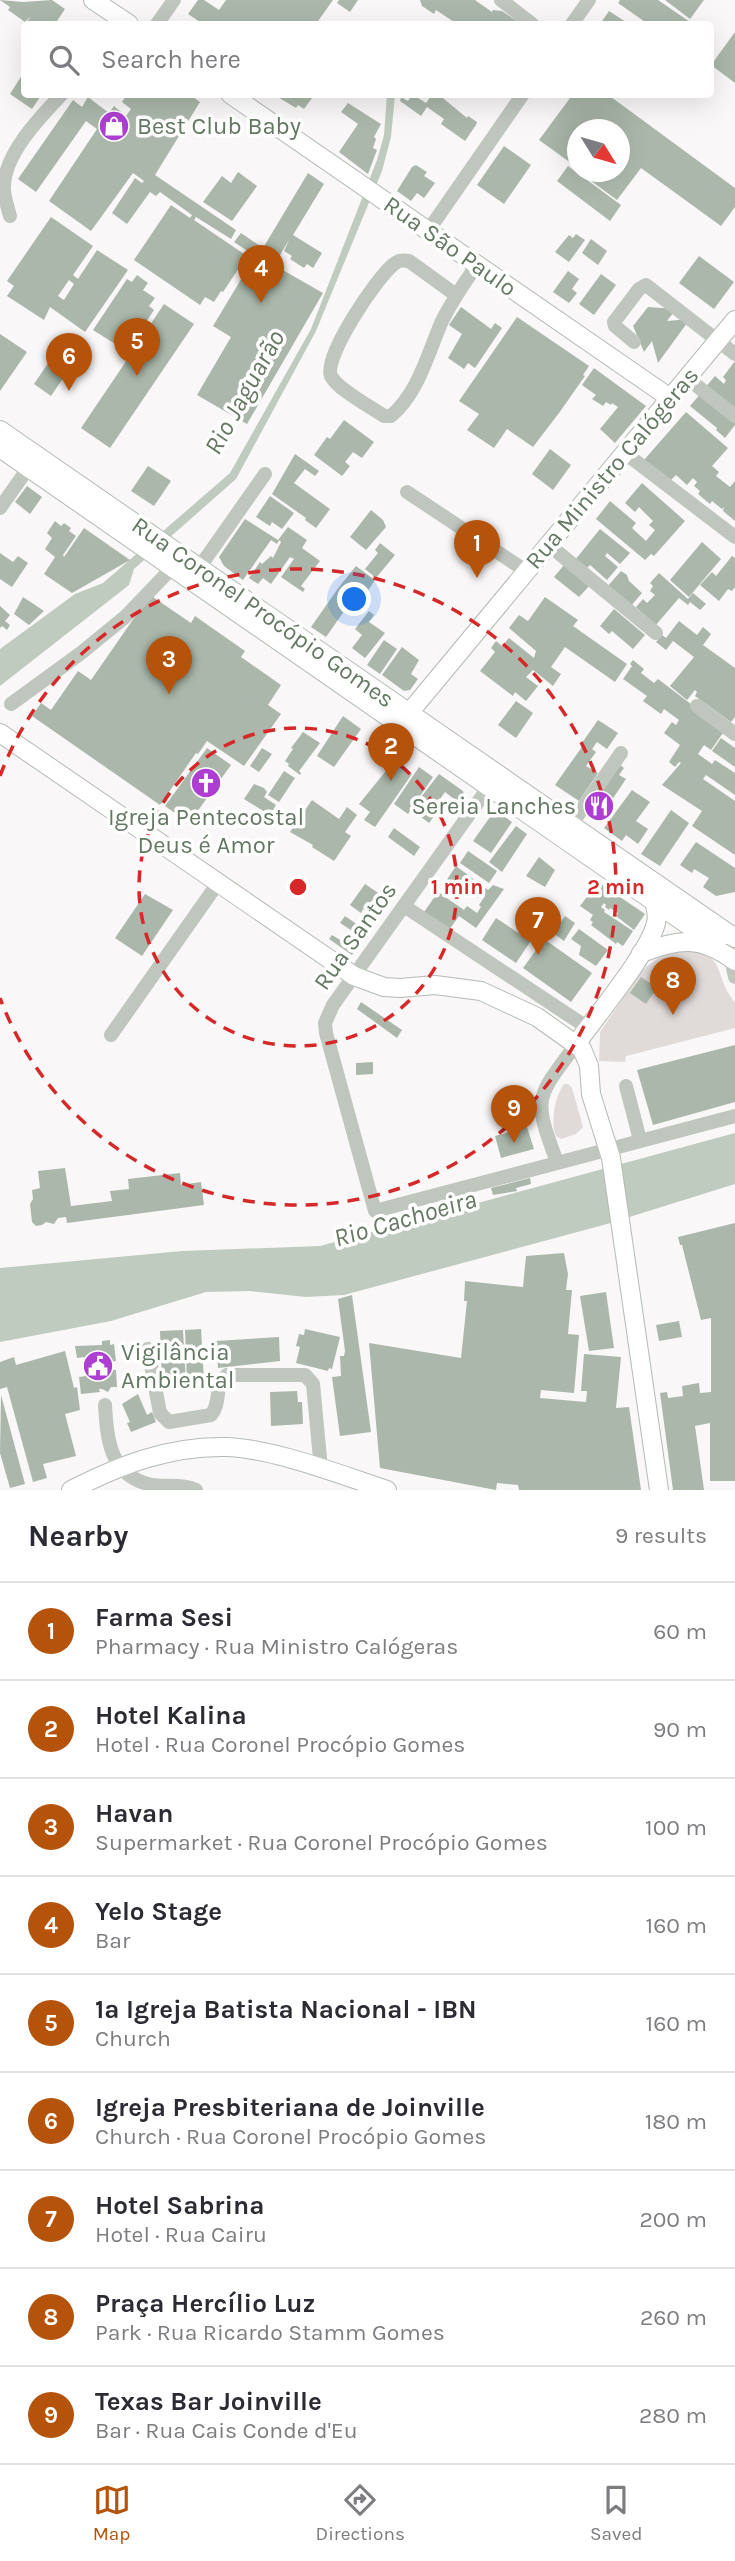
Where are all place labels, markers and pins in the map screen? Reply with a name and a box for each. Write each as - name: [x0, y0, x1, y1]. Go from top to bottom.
- shop icon: Best Club Baby: [97, 109, 131, 143]
- place label: Best Club Baby: [137, 112, 301, 140]
- pin: 4: [238, 245, 284, 303]
- pin: 5: [114, 318, 160, 376]
- pin: 6: [46, 333, 92, 391]
- pin: 1: [454, 520, 500, 578]
- pin: 3: [146, 636, 192, 694]
- pin: 2: [368, 723, 414, 781]
- church icon: Igreja Pentecostal Deus é Amor: [189, 766, 223, 800]
- restaurant icon: Sereia Lanches: [582, 789, 616, 823]
- place label: Sereia Lanches: [411, 792, 576, 820]
- place label: Igreja Pentecostal Deus é Amor: [108, 803, 304, 859]
- centre of rings: [286, 875, 310, 899]
- pin: 7: [515, 897, 561, 955]
- pin: 8: [650, 957, 696, 1015]
- pin: 9: [491, 1085, 537, 1143]
- place label: Vigilância Ambiental: [121, 1338, 234, 1394]
- public building icon: Vigilância Ambiental: [81, 1349, 115, 1383]

